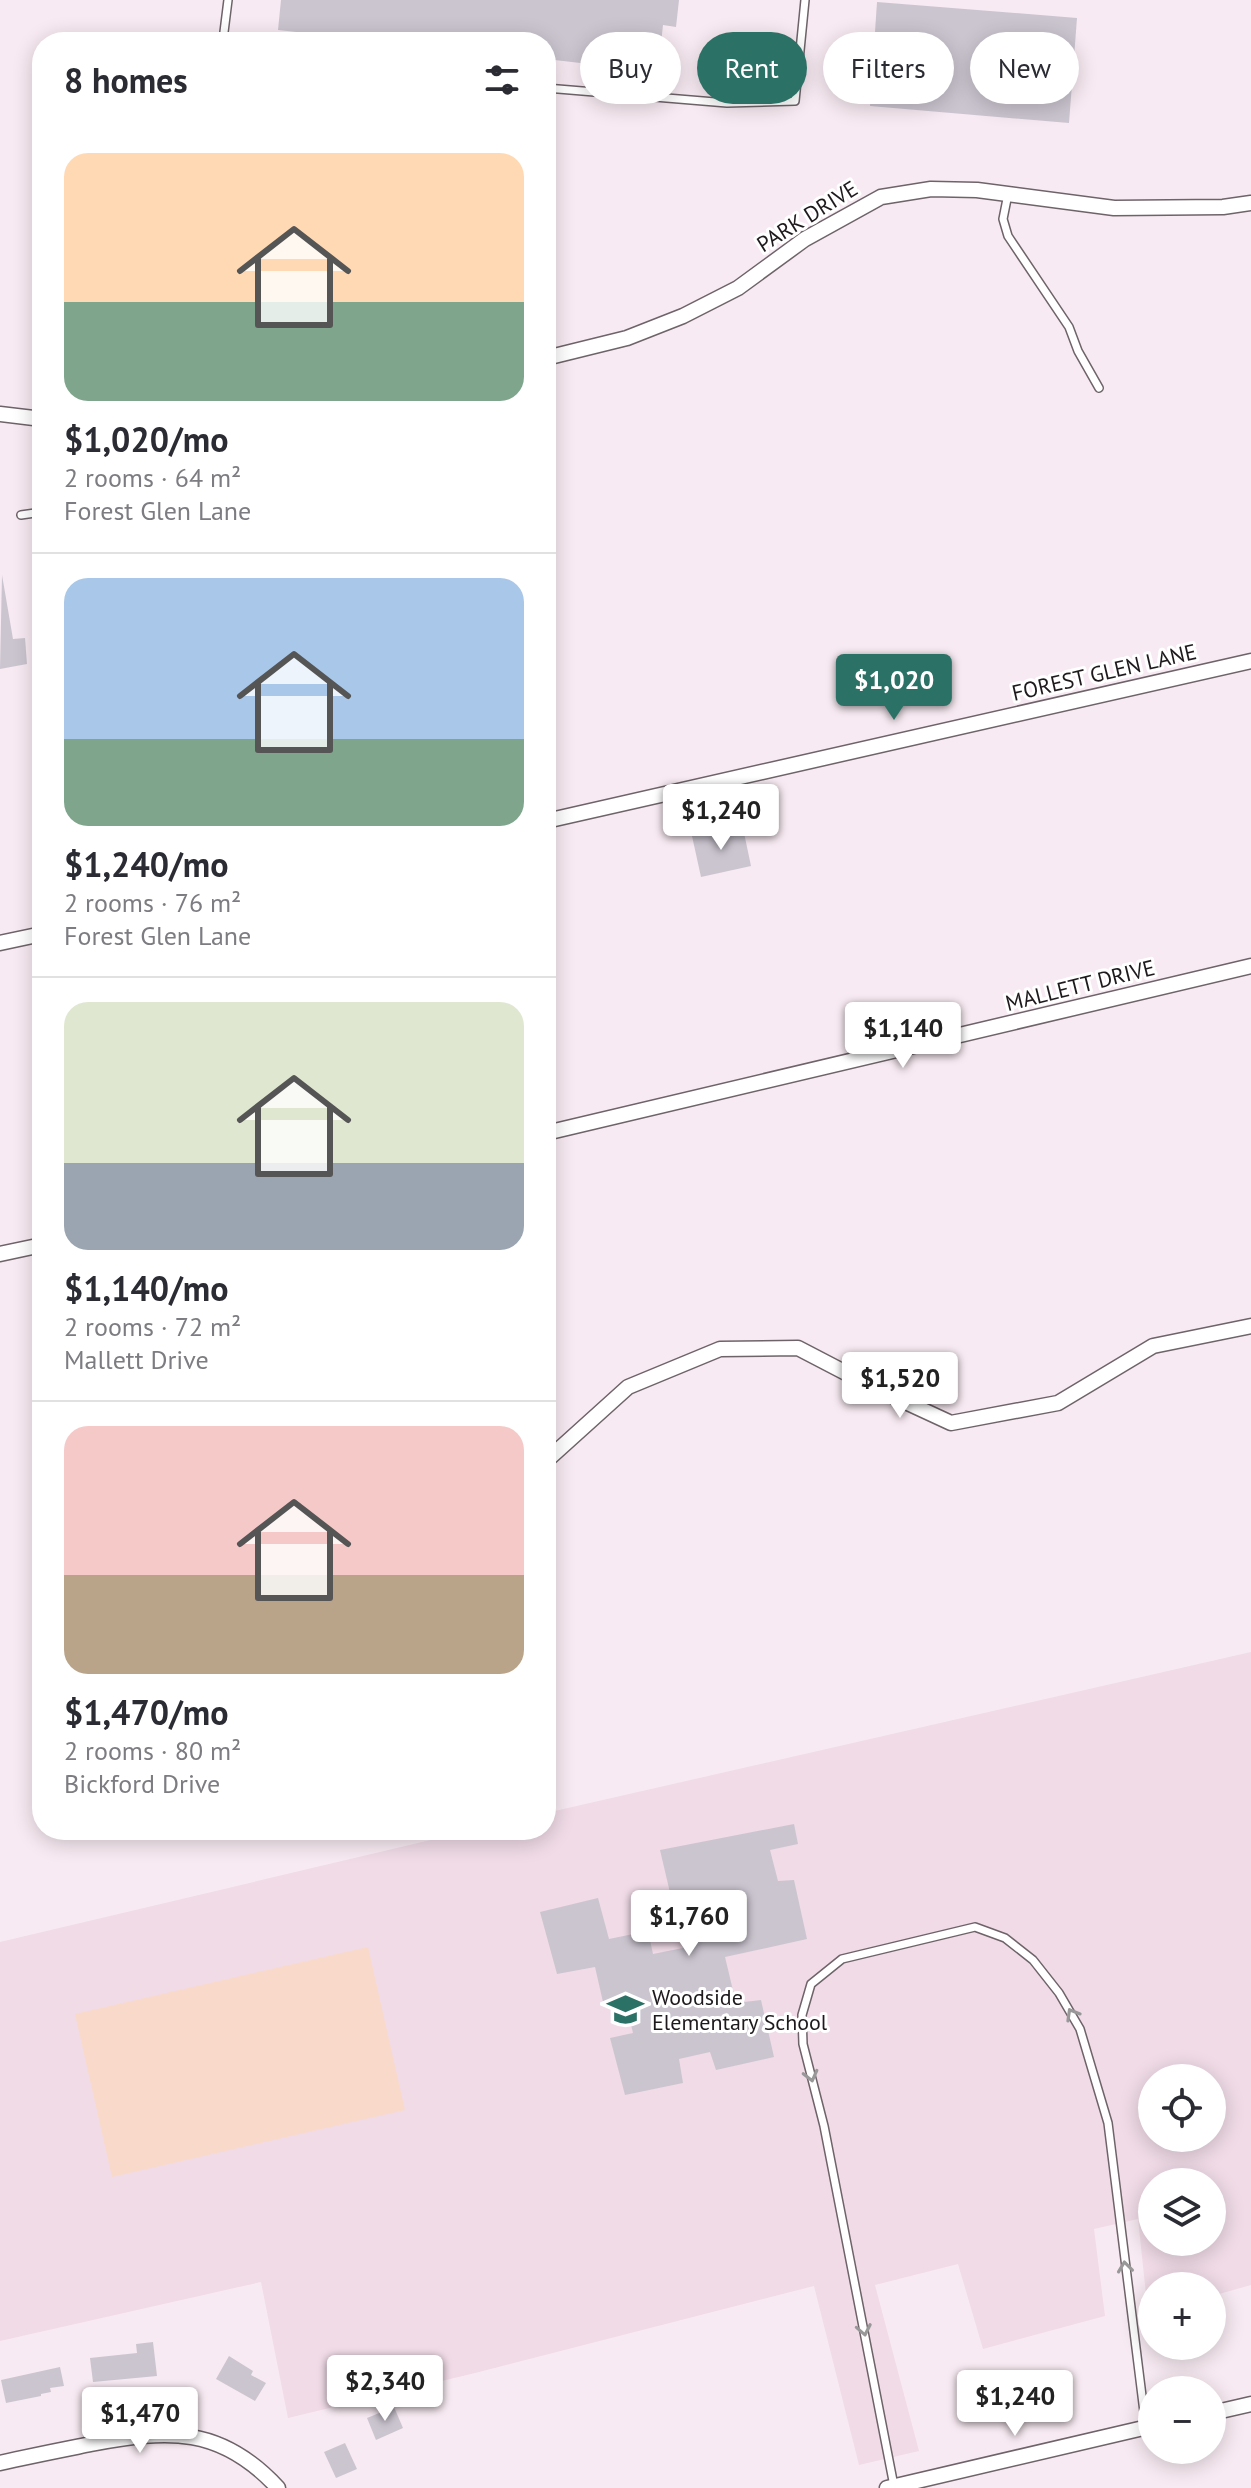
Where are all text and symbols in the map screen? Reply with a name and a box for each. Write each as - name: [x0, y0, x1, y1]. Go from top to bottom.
- chip: Buy: [580, 32, 681, 104]
- chip: Rent: [697, 32, 807, 104]
- chip: Filters: [823, 32, 954, 104]
- chip: New: [970, 32, 1079, 104]
- text: 8 homes: [64, 58, 188, 102]
- icon: filters: [480, 58, 524, 102]
- street label: PARK DRIVE: [751, 174, 863, 258]
- icon: home: [222, 205, 366, 349]
- text: $1,020/mo: [64, 417, 228, 461]
- text: 2 rooms · 64 m²: [64, 461, 241, 494]
- text: Forest Glen Lane: [64, 494, 251, 527]
- icon: home: [222, 630, 366, 774]
- street label: FOREST GLEN LANE: [1009, 637, 1199, 707]
- pin: $1,020: [829, 654, 959, 722]
- text: $1,020: [854, 663, 934, 696]
- pin: $1,240: [656, 784, 786, 852]
- text: $1,240: [681, 793, 761, 826]
- text: $1,240/mo: [64, 842, 228, 886]
- text: 2 rooms · 76 m²: [64, 886, 241, 919]
- text: Forest Glen Lane: [64, 919, 251, 952]
- street label: MALLETT DRIVE: [1002, 953, 1158, 1017]
- pin: $1,140: [838, 1002, 968, 1070]
- text: $1,140: [863, 1011, 943, 1044]
- icon: home: [222, 1054, 366, 1198]
- text: $1,140/mo: [64, 1266, 228, 1310]
- text: 2 rooms · 72 m²: [64, 1310, 241, 1343]
- text: Mallett Drive: [64, 1343, 209, 1376]
- pin: $1,520: [835, 1352, 965, 1420]
- text: $1,520: [860, 1361, 940, 1394]
- icon: home: [222, 1478, 366, 1622]
- text: $1,470/mo: [64, 1690, 228, 1734]
- text: 2 rooms · 80 m²: [64, 1734, 241, 1767]
- text: Bickford Drive: [64, 1767, 220, 1800]
- pin: $1,760: [624, 1890, 754, 1958]
- text: $1,760: [649, 1899, 729, 1932]
- place label: Woodside Elementary School: [652, 1983, 828, 2036]
- school or university icon: Woodside Elementary School: [607, 1991, 645, 2029]
- one-way arrow: [1066, 2008, 1082, 2023]
- map controls: [1138, 2064, 1226, 2464]
- button: locate: [1138, 2064, 1226, 2152]
- one-way arrow: [802, 2069, 819, 2082]
- button: layers: [1138, 2168, 1226, 2256]
- one-way arrow: [1117, 2260, 1134, 2274]
- button: +: [1138, 2272, 1226, 2360]
- one-way arrow: [855, 2324, 872, 2337]
- pin: $2,340: [320, 2355, 450, 2423]
- text: $2,340: [345, 2364, 425, 2397]
- pin: $1,240: [950, 2370, 1080, 2438]
- button: −: [1138, 2376, 1226, 2464]
- text: $1,240: [975, 2379, 1055, 2412]
- pin: $1,470: [75, 2387, 205, 2455]
- text: $1,470: [100, 2396, 180, 2429]

